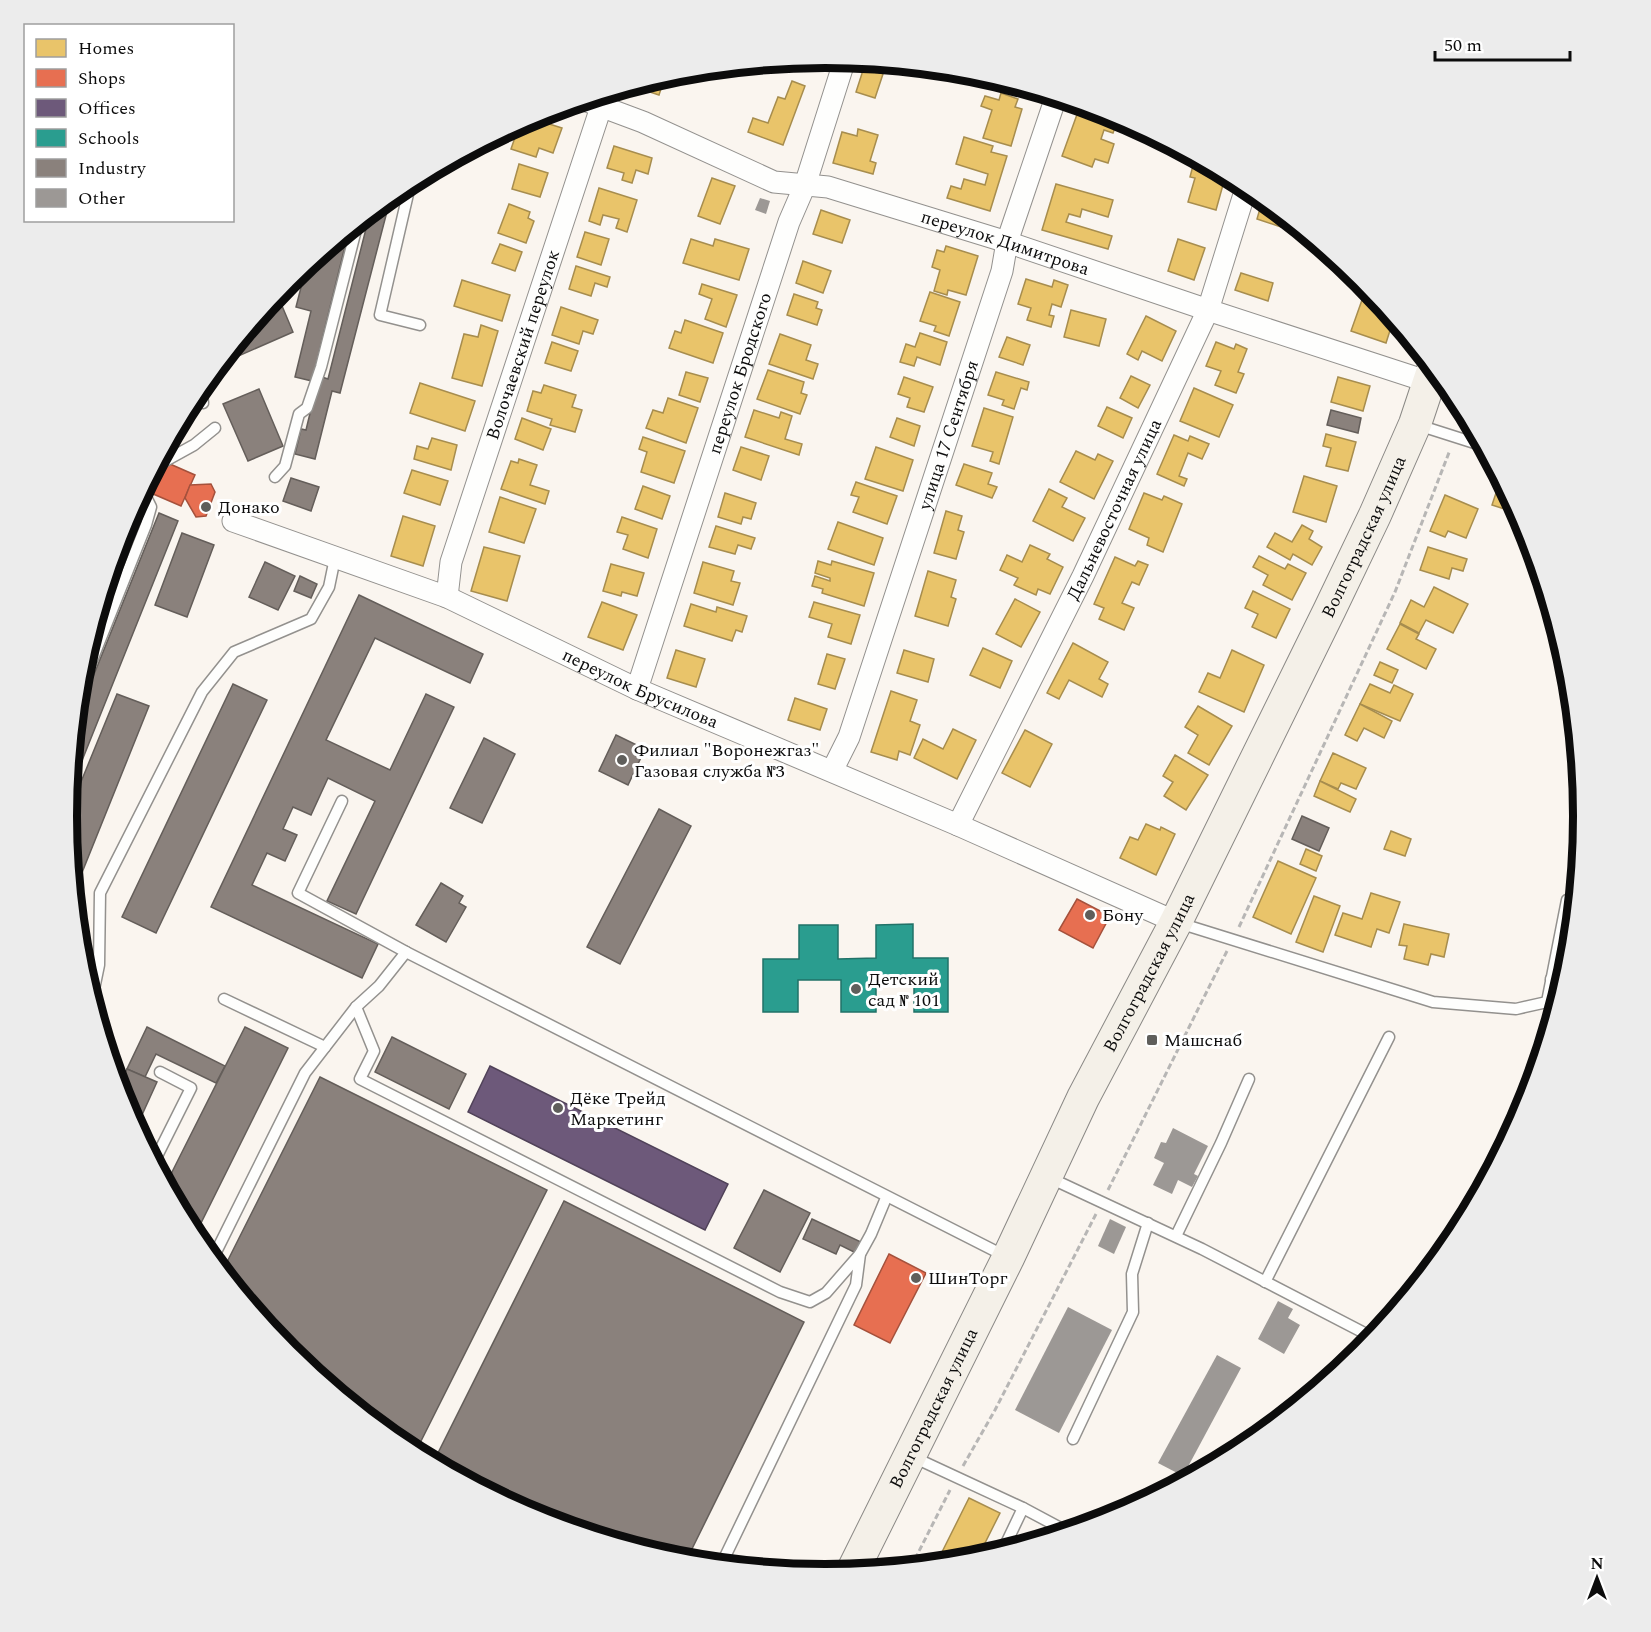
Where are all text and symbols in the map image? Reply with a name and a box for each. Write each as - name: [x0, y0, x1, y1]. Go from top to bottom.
- legend: [24, 24, 234, 222]
- scale bar: [1435, 24, 1570, 62]
- text: 50 m: [1444, 32, 1482, 59]
- text: Homes: [78, 35, 134, 62]
- text: Shops: [78, 65, 126, 92]
- text: Offices: [78, 95, 136, 122]
- text: Schools: [78, 125, 140, 152]
- text: Industry: [78, 155, 147, 182]
- text: Other: [78, 185, 125, 212]
- street label: переулок Димитрова: [918, 203, 1093, 283]
- street label: Волочаевский переулок: [479, 246, 567, 443]
- street label: переулок Бродского: [701, 289, 779, 458]
- street label: улица 17 Сентября: [911, 357, 986, 514]
- street label: Дальневосточная улица: [1060, 414, 1169, 605]
- street label: Волгоградская улица: [1315, 451, 1414, 623]
- place label: Донако: [218, 494, 280, 521]
- marker: Донако: [199, 500, 213, 514]
- street label: переулок Брусилова: [557, 642, 723, 736]
- place label: Филиал "Воронежгаз" Газовая служба №3: [634, 737, 819, 785]
- marker: Филиал "Воронежгаз" Газовая служба №3: [615, 753, 629, 767]
- street label: Волгоградская улица: [1097, 889, 1202, 1057]
- place label: Бону: [1102, 902, 1144, 929]
- marker: Бону: [1083, 908, 1097, 922]
- place label: Детский сад № 101: [868, 966, 940, 1014]
- marker: Детский сад № 101: [849, 982, 863, 996]
- place label: Машснаб: [1164, 1027, 1242, 1054]
- marker: Машснаб: [1145, 1033, 1159, 1047]
- place label: Дёке Трейд Маркетинг: [570, 1085, 666, 1133]
- marker: Дёке Трейд Маркетинг: [551, 1101, 565, 1115]
- place label: ШинТорг: [928, 1265, 1008, 1292]
- marker: ШинТорг: [909, 1271, 923, 1285]
- street label: Волгоградская улица: [883, 1323, 985, 1493]
- north arrow: [1567, 1548, 1627, 1608]
- text: N: [1590, 1552, 1604, 1576]

